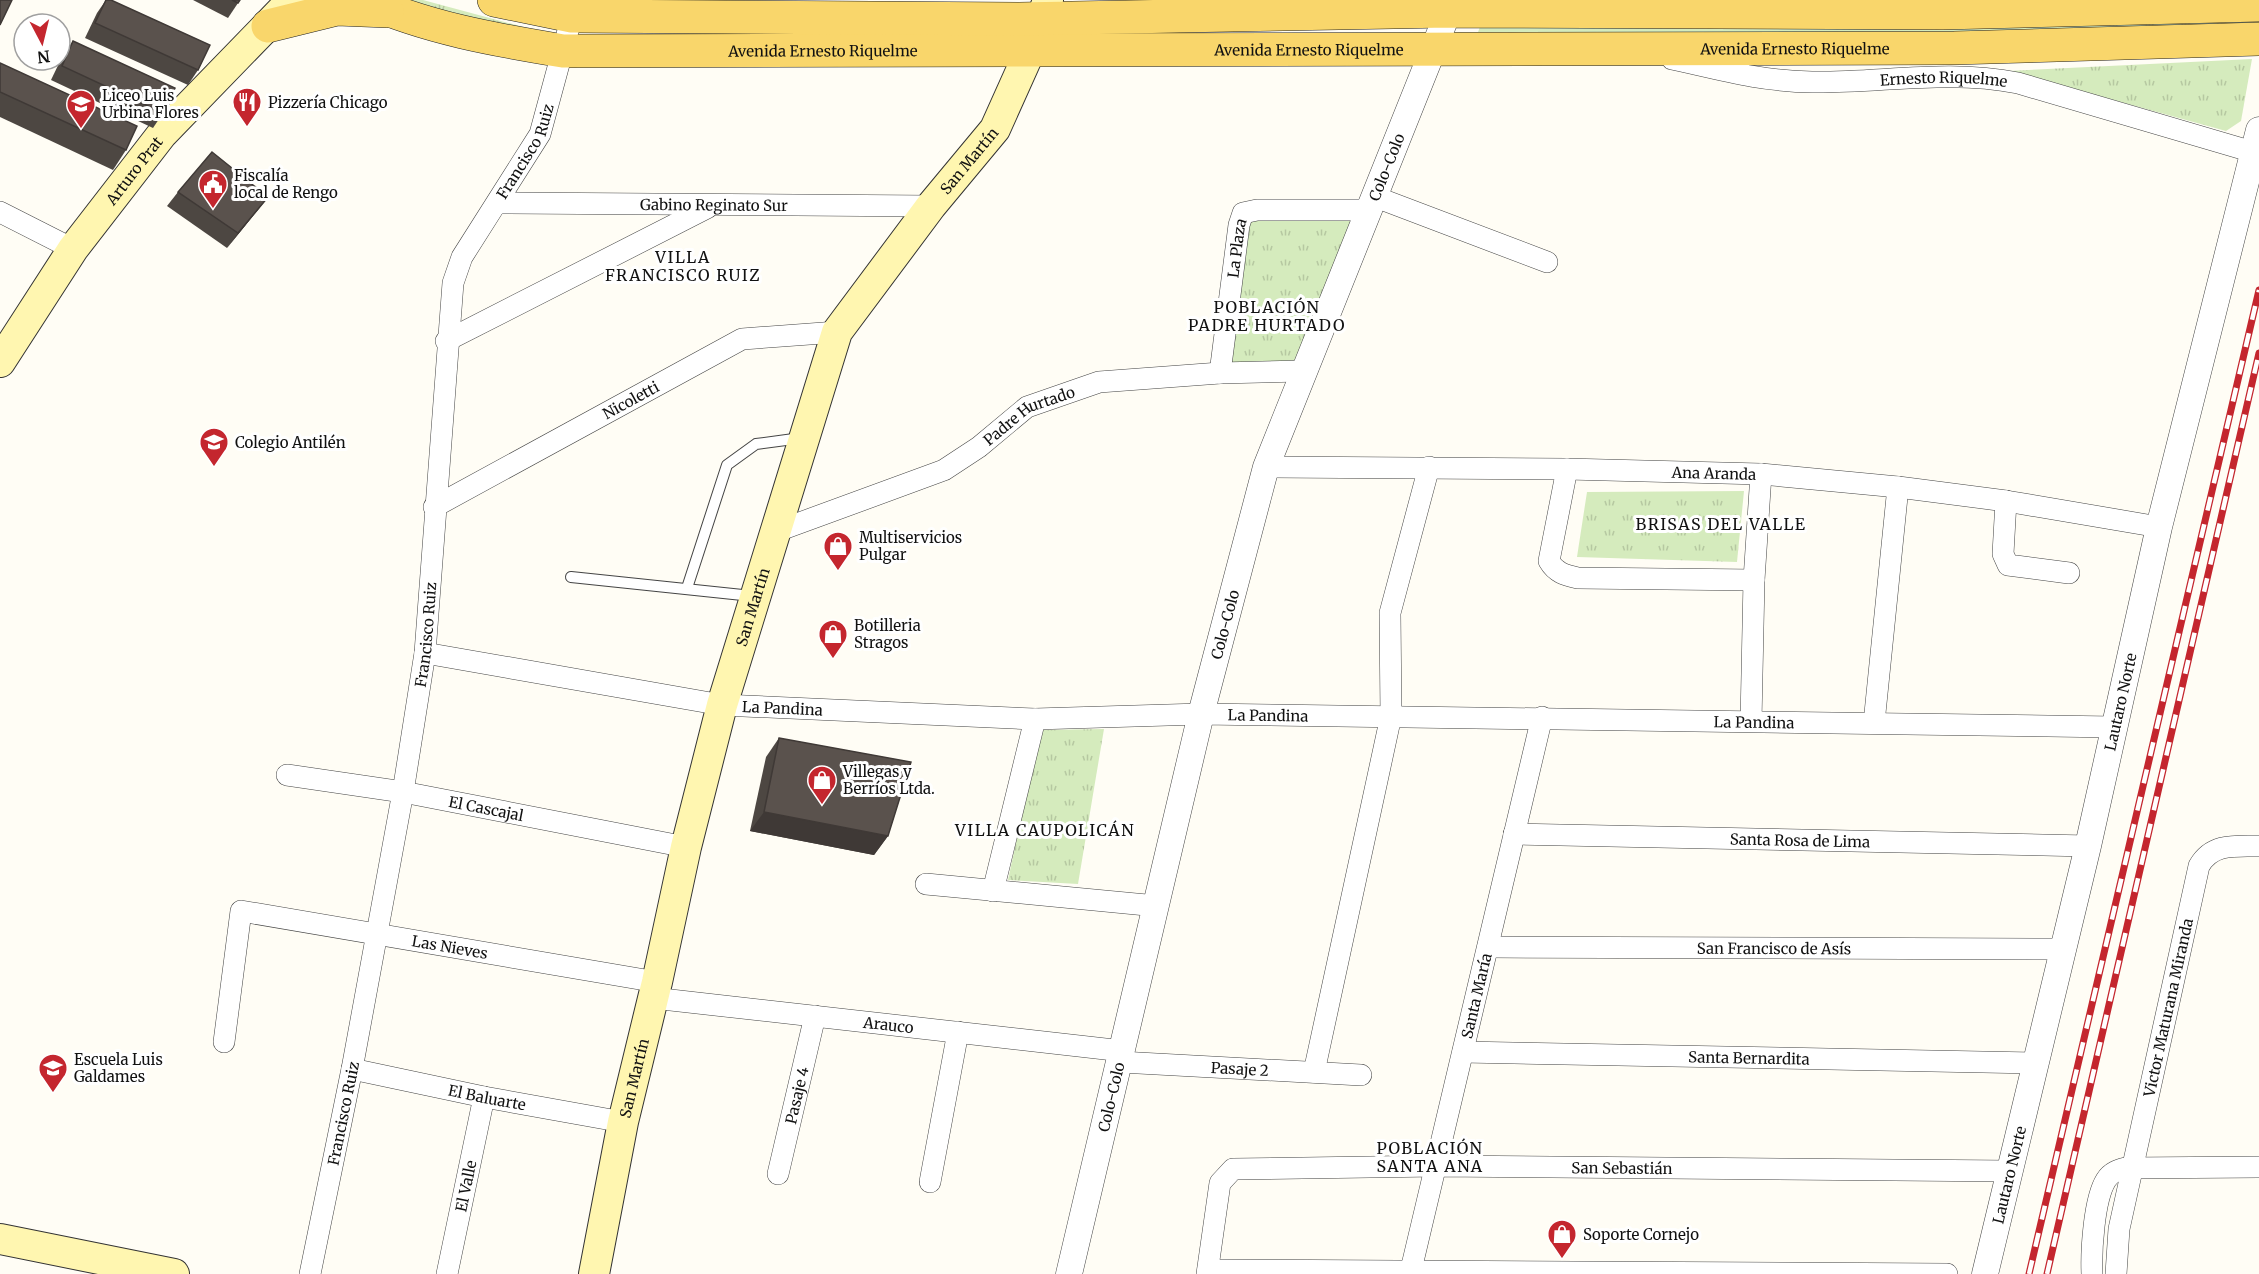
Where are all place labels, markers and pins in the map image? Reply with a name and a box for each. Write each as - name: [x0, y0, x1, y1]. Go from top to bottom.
- place label: Liceo Luis Urbina Flores: [102, 86, 199, 122]
- restaurant icon: Pizzería Chicago: [231, 86, 263, 128]
- school or university icon: Liceo Luis Urbina Flores: [65, 88, 97, 130]
- place label: Pizzería Chicago: [268, 93, 388, 112]
- place label: Fiscalía local de Rengo: [234, 166, 338, 202]
- public building icon: Fiscalía local de Rengo: [197, 168, 229, 210]
- school or university icon: Colegio Antilén: [198, 426, 230, 468]
- place label: Colegio Antilén: [235, 433, 346, 452]
- place label: Multiservicios Pulgar: [859, 528, 962, 564]
- shop icon: Multiservicios Pulgar: [822, 530, 854, 572]
- place label: Botilleria Stragos: [854, 616, 921, 652]
- shop icon: Botilleria Stragos: [817, 618, 849, 660]
- place label: Villegas y Berríos Ltda.: [842, 762, 935, 798]
- shop icon: Villegas y Berríos Ltda.: [806, 764, 838, 806]
- place label: Escuela Luis Galdames: [74, 1050, 163, 1086]
- school or university icon: Escuela Luis Galdames: [37, 1052, 69, 1094]
- shop icon: Soporte Cornejo: [1546, 1218, 1578, 1260]
- place label: Soporte Cornejo: [1583, 1225, 1699, 1244]

